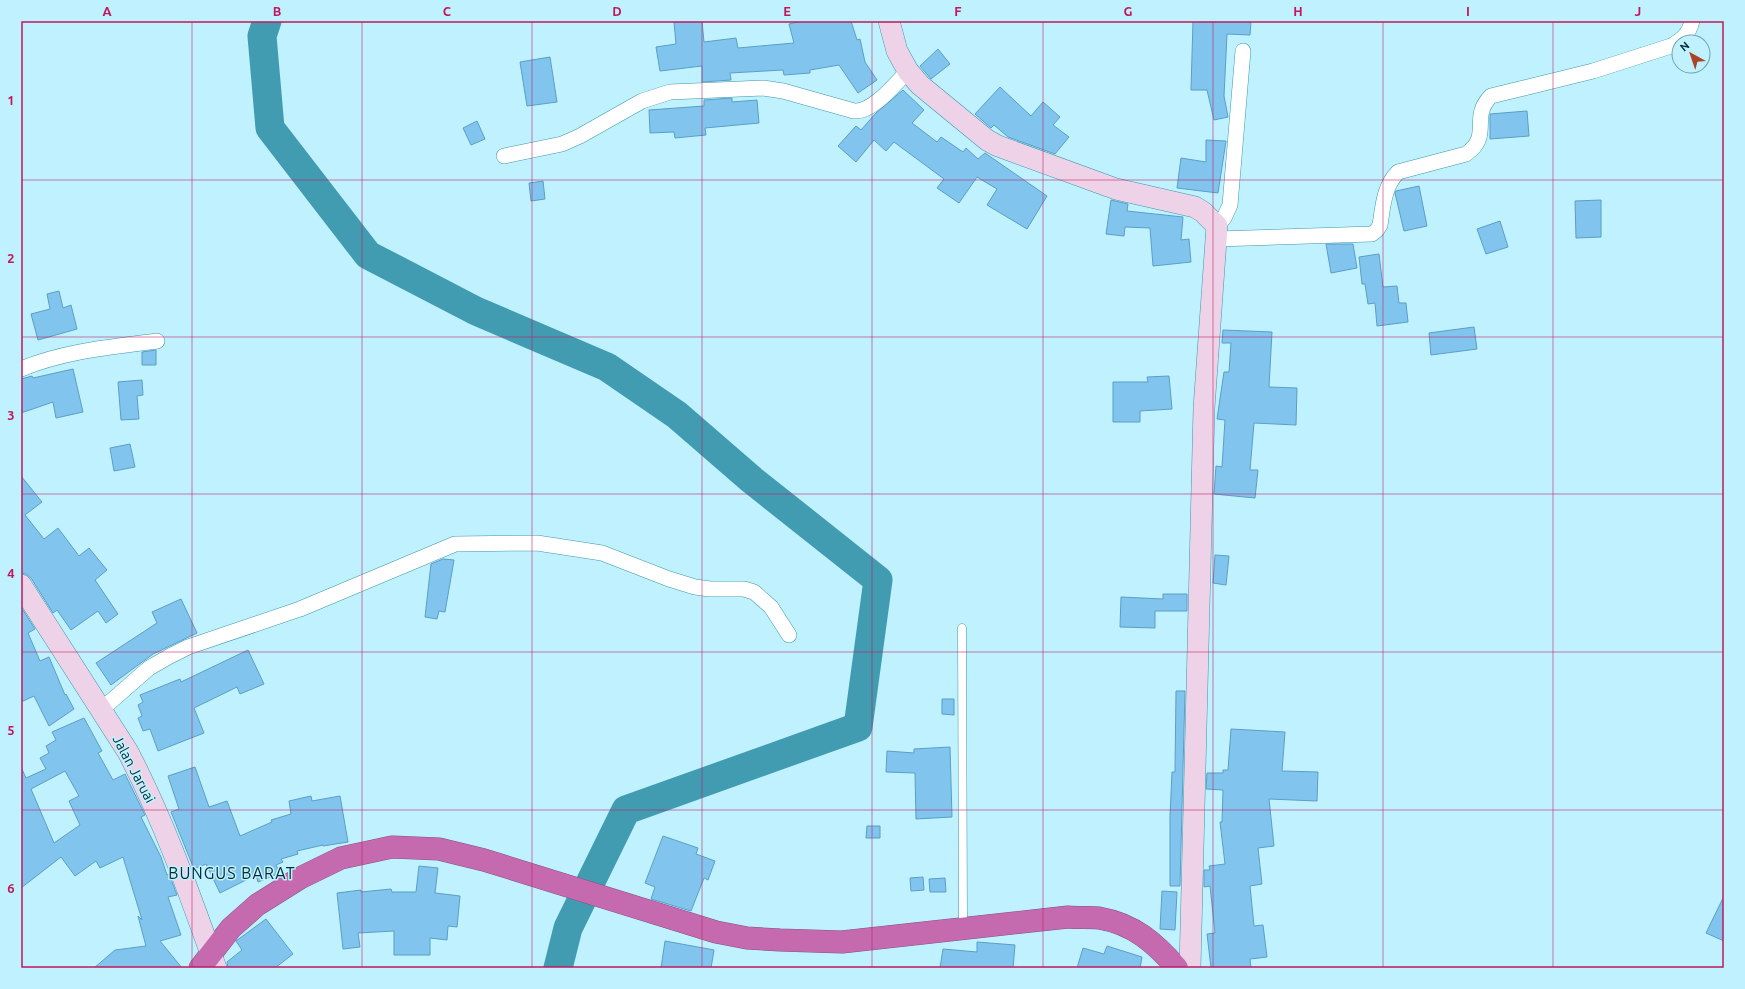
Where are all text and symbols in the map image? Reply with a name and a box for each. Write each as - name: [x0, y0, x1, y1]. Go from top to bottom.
- text: A: [102, 4, 112, 18]
- text: B: [273, 4, 282, 18]
- text: C: [443, 4, 452, 18]
- text: D: [612, 4, 622, 18]
- text: E: [783, 4, 791, 18]
- text: F: [954, 4, 962, 18]
- text: G: [1124, 4, 1133, 18]
- text: H: [1293, 4, 1303, 18]
- text: I: [1466, 4, 1470, 18]
- text: J: [1635, 4, 1641, 18]
- north arrow: [1671, 34, 1711, 74]
- text: N: [1678, 39, 1692, 54]
- text: 1: [7, 93, 15, 107]
- text: 2: [7, 251, 15, 265]
- text: 3: [7, 408, 15, 422]
- text: 4: [7, 566, 15, 580]
- text: 5: [7, 723, 15, 737]
- street label: Jalan Jaruai: [110, 732, 158, 806]
- district label: BUNGUS BARAT: [168, 864, 296, 882]
- text: 6: [7, 881, 15, 895]

